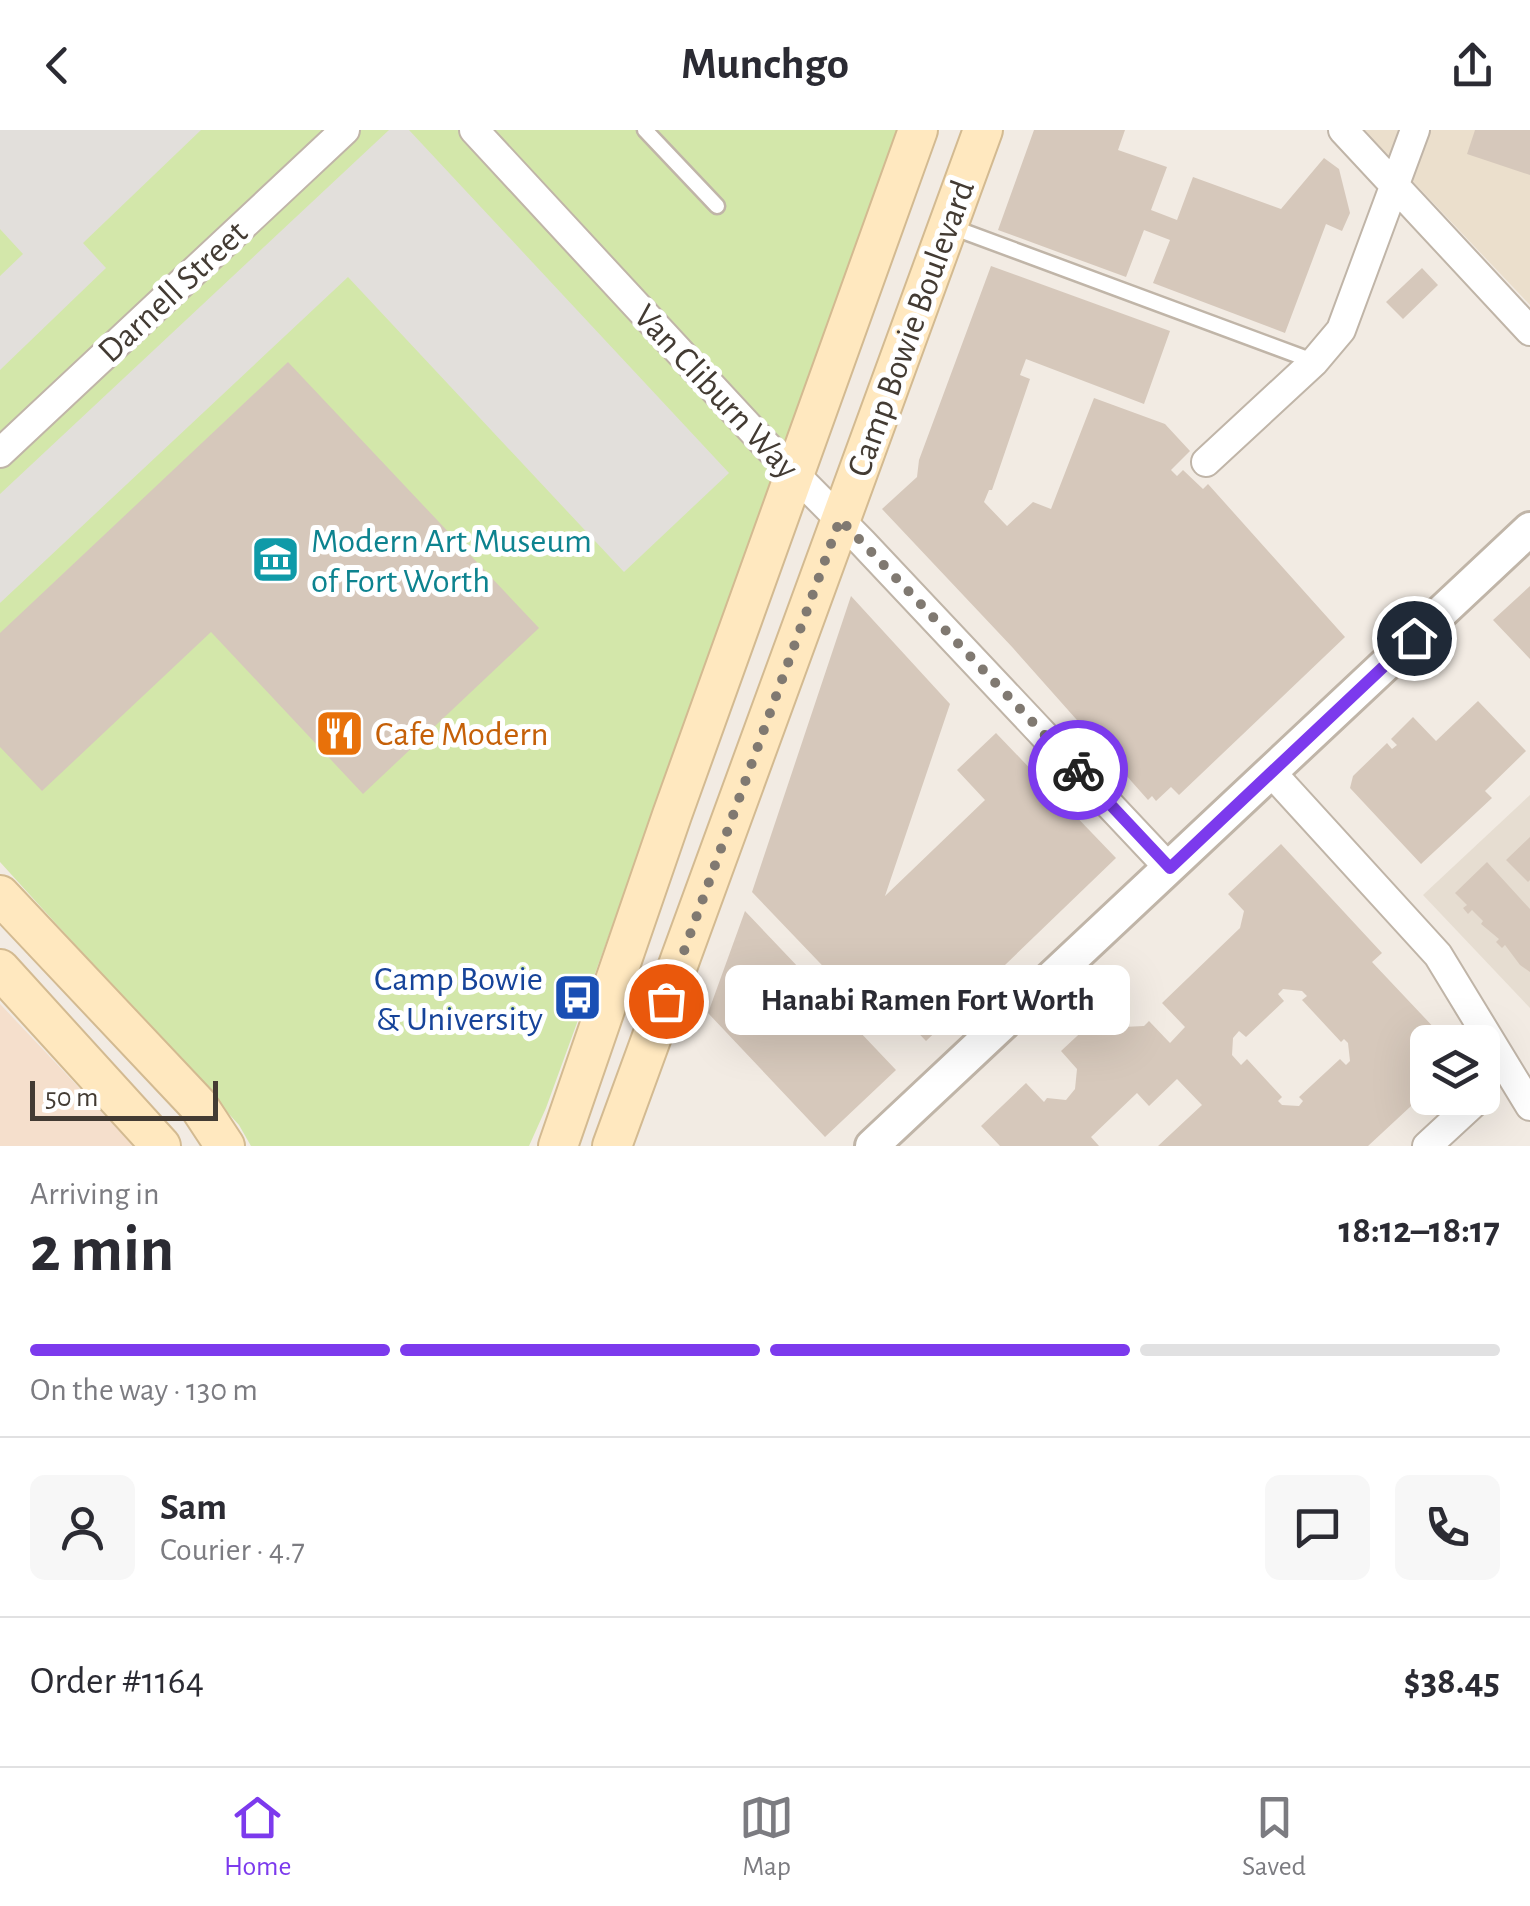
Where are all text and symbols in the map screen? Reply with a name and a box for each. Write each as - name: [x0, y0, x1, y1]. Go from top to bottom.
- icon: back: [30, 38, 85, 93]
- icon: share: [1445, 38, 1500, 93]
- text: Munchgo: [681, 42, 849, 87]
- street label: Camp Bowie Boulevard: [842, 176, 981, 481]
- street label: Darnell Street: [92, 215, 254, 369]
- street label: Van Cliburn Way: [627, 298, 805, 486]
- place label: Modern Art Museum of Fort Worth: [311, 524, 592, 599]
- museum icon: Modern Art Museum of Fort Worth: [250, 534, 302, 586]
- pin: [1372, 596, 1457, 681]
- icon: home: [1387, 611, 1442, 666]
- restaurant icon: Cafe Modern: [314, 707, 366, 759]
- place label: Cafe Modern: [375, 717, 549, 752]
- courier: [1028, 720, 1128, 820]
- icon: bike: [1051, 743, 1106, 798]
- pin: [624, 959, 709, 1044]
- place label: Camp Bowie & University: [374, 962, 543, 1037]
- callout: Hanabi Ramen Fort Worth: [726, 966, 1131, 1036]
- bus stop icon: Camp Bowie & University: [552, 972, 604, 1024]
- icon: bag: [639, 974, 694, 1029]
- text: Hanabi Ramen Fort Worth: [760, 984, 1095, 1016]
- map controls: [1410, 1025, 1500, 1115]
- button: layers: [1410, 1025, 1500, 1115]
- scale bar: [30, 1076, 218, 1120]
- text: 50 m: [45, 1084, 99, 1112]
- text: Arriving in: [30, 1178, 159, 1210]
- text: 18:12–18:17: [1339, 1212, 1500, 1250]
- text: 2 min: [30, 1218, 174, 1283]
- text: On the way · 130 m: [30, 1374, 258, 1406]
- button: person: [30, 1475, 135, 1580]
- button: chat: [1265, 1475, 1370, 1580]
- button: phone: [1395, 1475, 1500, 1580]
- text: Sam: [160, 1489, 227, 1527]
- text: Courier · 4.7: [160, 1534, 305, 1566]
- text: Order #1164: [30, 1663, 204, 1701]
- text: $38.45: [1404, 1663, 1500, 1701]
- tab: Home: [224, 1790, 291, 1884]
- tab: Map: [739, 1790, 794, 1884]
- tab: Saved: [1242, 1790, 1306, 1884]

